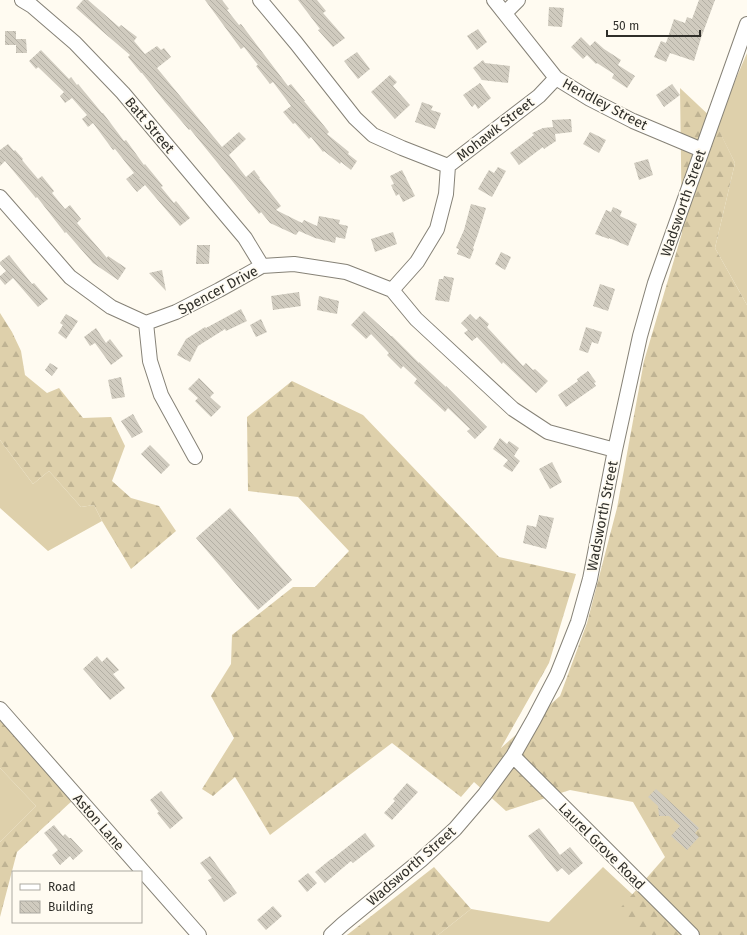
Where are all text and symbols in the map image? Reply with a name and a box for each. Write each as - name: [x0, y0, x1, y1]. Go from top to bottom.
- scale bar: [607, 12, 700, 38]
- text: 50 m: [613, 19, 639, 33]
- street label: Hendley Street: [559, 75, 651, 134]
- street label: Mohawk Street: [453, 93, 538, 165]
- street label: Batt Street: [121, 94, 179, 158]
- street label: Wadsworth Street: [657, 146, 710, 259]
- street label: Spencer Drive: [175, 262, 261, 319]
- street label: Wadsworth Street: [583, 459, 622, 573]
- street label: Aston Lane: [69, 790, 128, 854]
- street label: Laurel Grove Road: [555, 800, 648, 893]
- street label: Wadsworth Street: [363, 823, 460, 910]
- legend: [12, 871, 142, 923]
- text: Road: [48, 880, 76, 894]
- text: Building: [48, 900, 94, 914]

